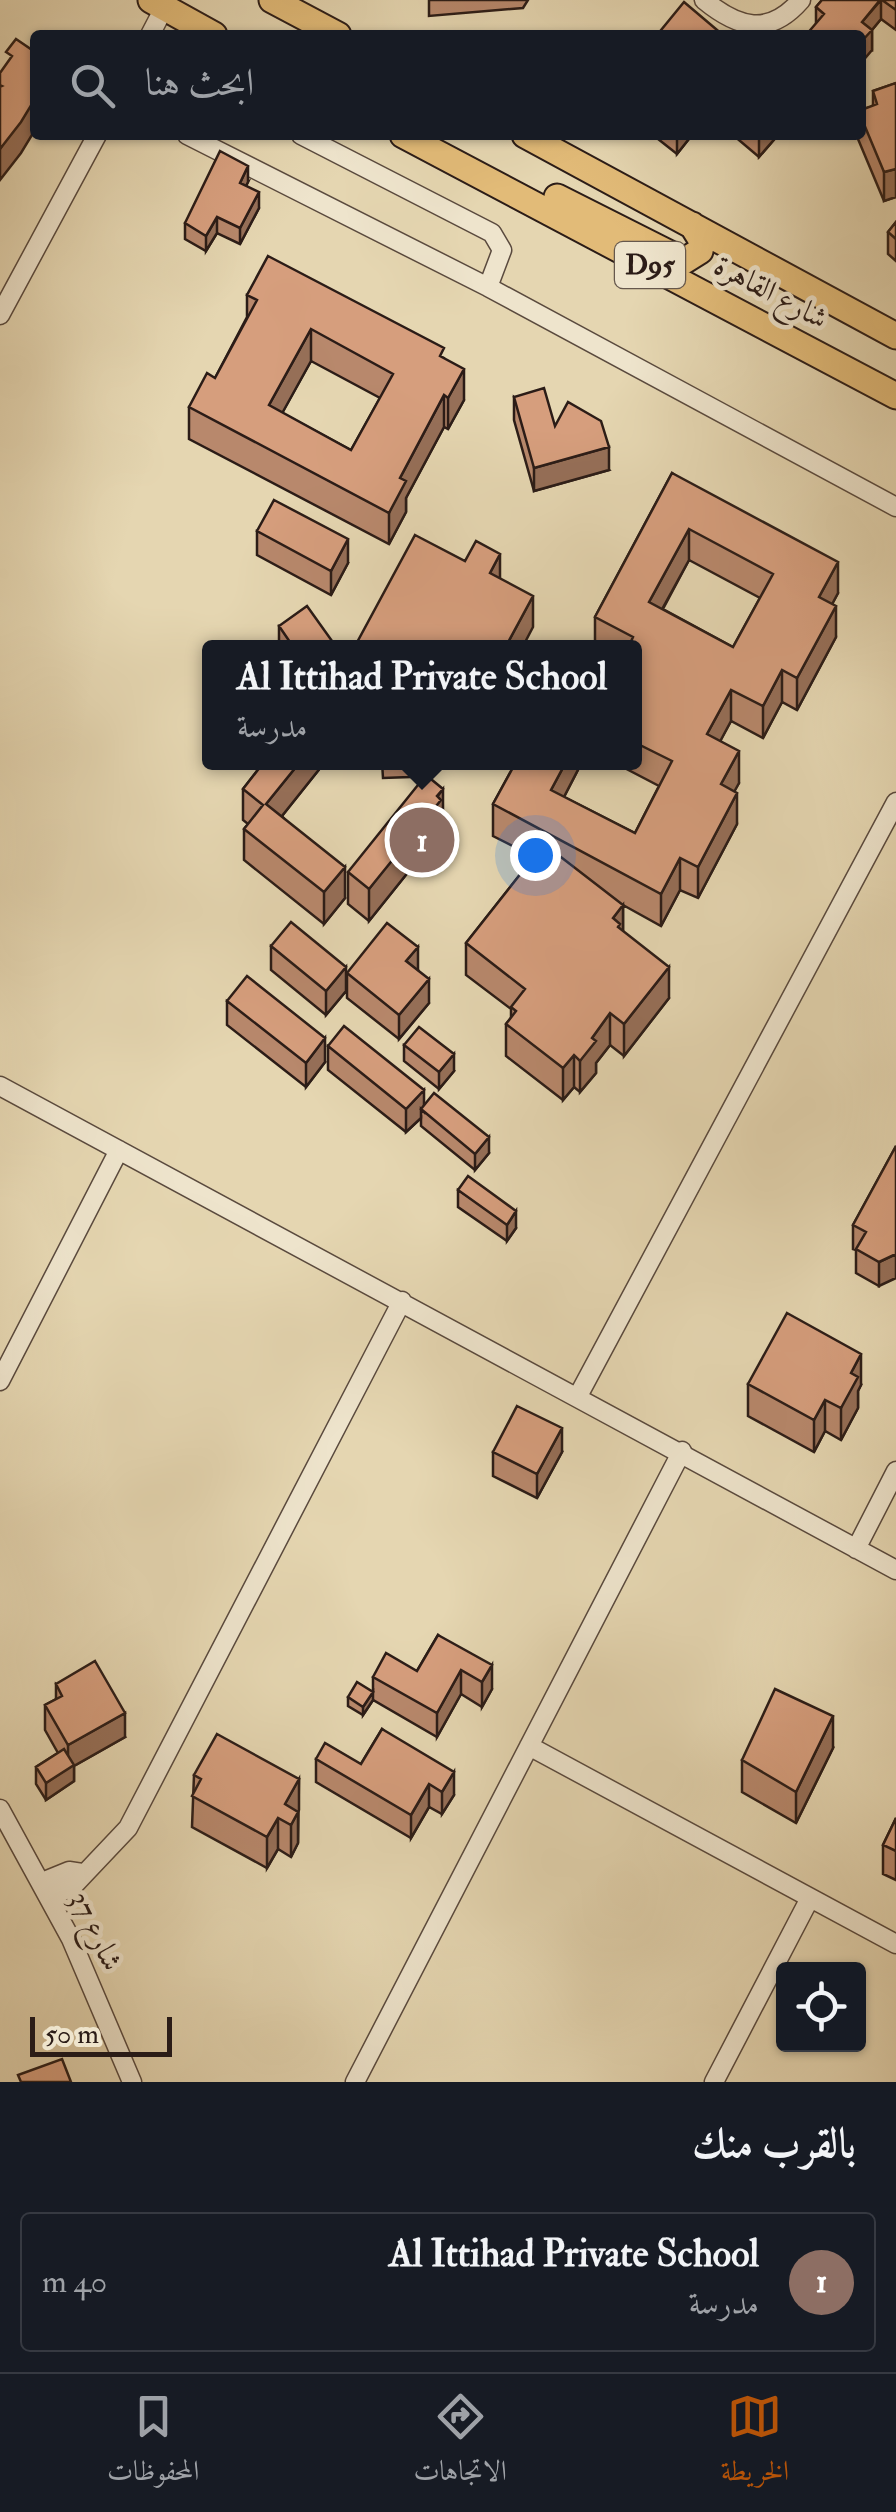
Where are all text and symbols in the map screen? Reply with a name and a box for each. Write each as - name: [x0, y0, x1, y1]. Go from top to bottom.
- search box: [30, 30, 866, 140]
- icon: search: [65, 58, 120, 113]
- text: ابحث هنا: [145, 59, 254, 107]
- road number: D95: [615, 242, 685, 288]
- street label: شارع القاهرة: [705, 247, 834, 343]
- popup: [202, 640, 642, 770]
- text: Al Ittihad Private School: [237, 653, 607, 701]
- text: مدرسة: [237, 707, 307, 747]
- pin: 1: [390, 802, 454, 878]
- your location: [510, 830, 561, 881]
- street label: شارع 37: [56, 1885, 131, 1979]
- map controls: [776, 1962, 866, 2052]
- button: locate: [776, 1962, 866, 2052]
- scale bar: [30, 2012, 172, 2056]
- text: 50 m: [45, 2017, 99, 2052]
- text: بالقرب منك: [692, 2118, 856, 2170]
- text: Al Ittihad Private School: [389, 2230, 759, 2278]
- text: 40 m: [42, 2262, 107, 2302]
- text: 1: [816, 2262, 827, 2302]
- text: مدرسة: [688, 2284, 759, 2324]
- tab: المحفوظات: [107, 2389, 199, 2498]
- tab: الاتجاهات: [413, 2389, 507, 2498]
- tab: الخريطة: [721, 2389, 789, 2498]

